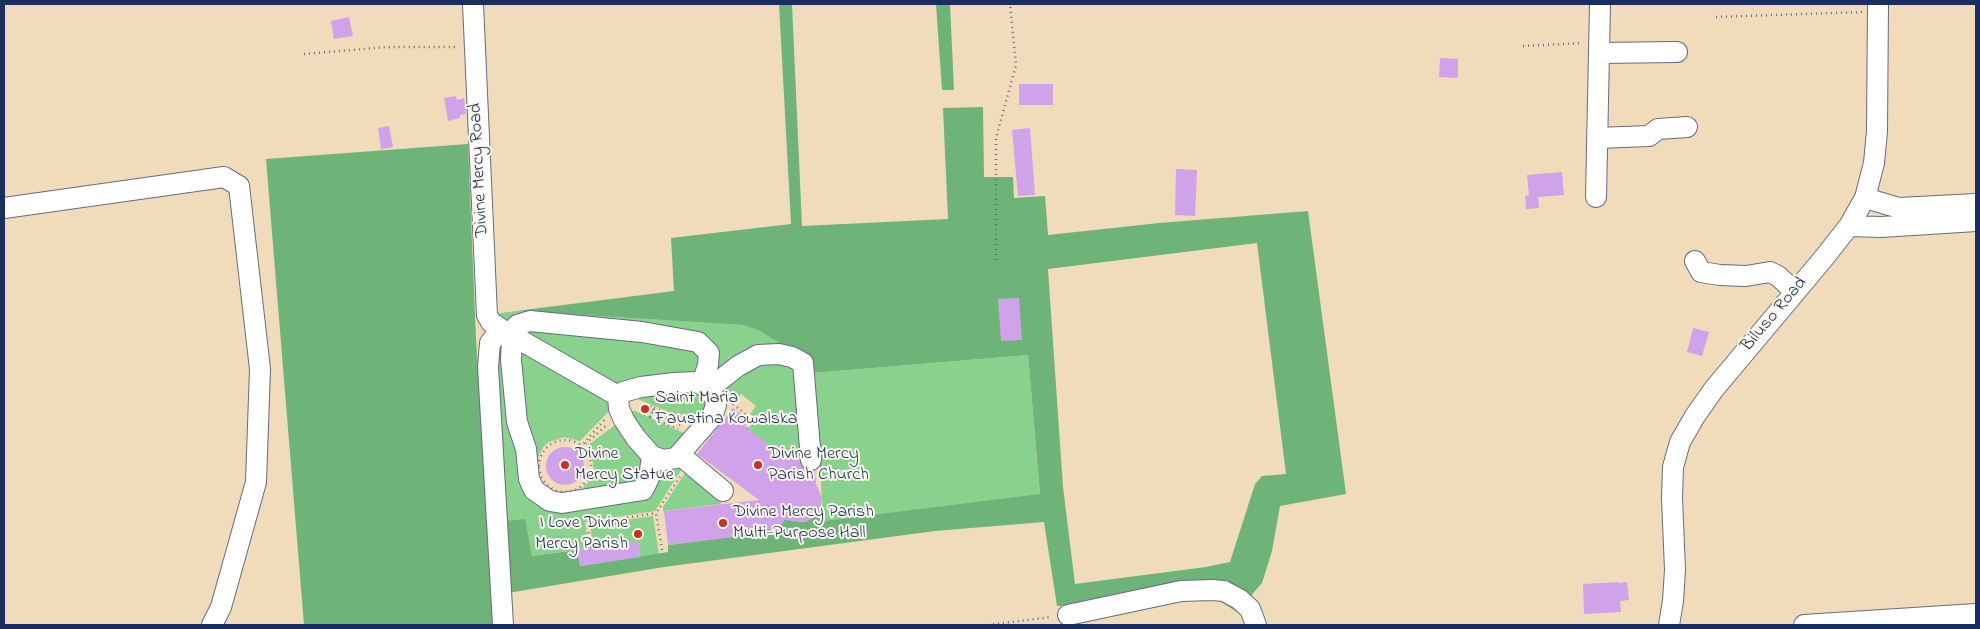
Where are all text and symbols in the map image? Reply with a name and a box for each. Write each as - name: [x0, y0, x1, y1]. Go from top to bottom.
- street label: Divine Mercy Road: [466, 102, 494, 238]
- street label: Biluso Road: [1738, 273, 1812, 357]
- place label: Saint Maria Faustina Kowalska: [655, 388, 798, 430]
- marker: Saint Maria Faustina Kowalska: [639, 403, 651, 415]
- place label: Divine Mercy Statue: [575, 444, 674, 486]
- place label: Divine Mercy Parish Church: [768, 444, 869, 486]
- marker: Divine Mercy Statue: [559, 459, 571, 471]
- marker: Divine Mercy Parish Church: [752, 459, 764, 471]
- place label: Divine Mercy Parish Multi-Purpose Hall: [733, 502, 874, 544]
- place label: I Love Divine Mercy Parish: [535, 513, 628, 556]
- marker: Divine Mercy Parish Multi-Purpose Hall: [717, 517, 729, 529]
- marker: I Love Divine Mercy Parish: [632, 528, 644, 540]

